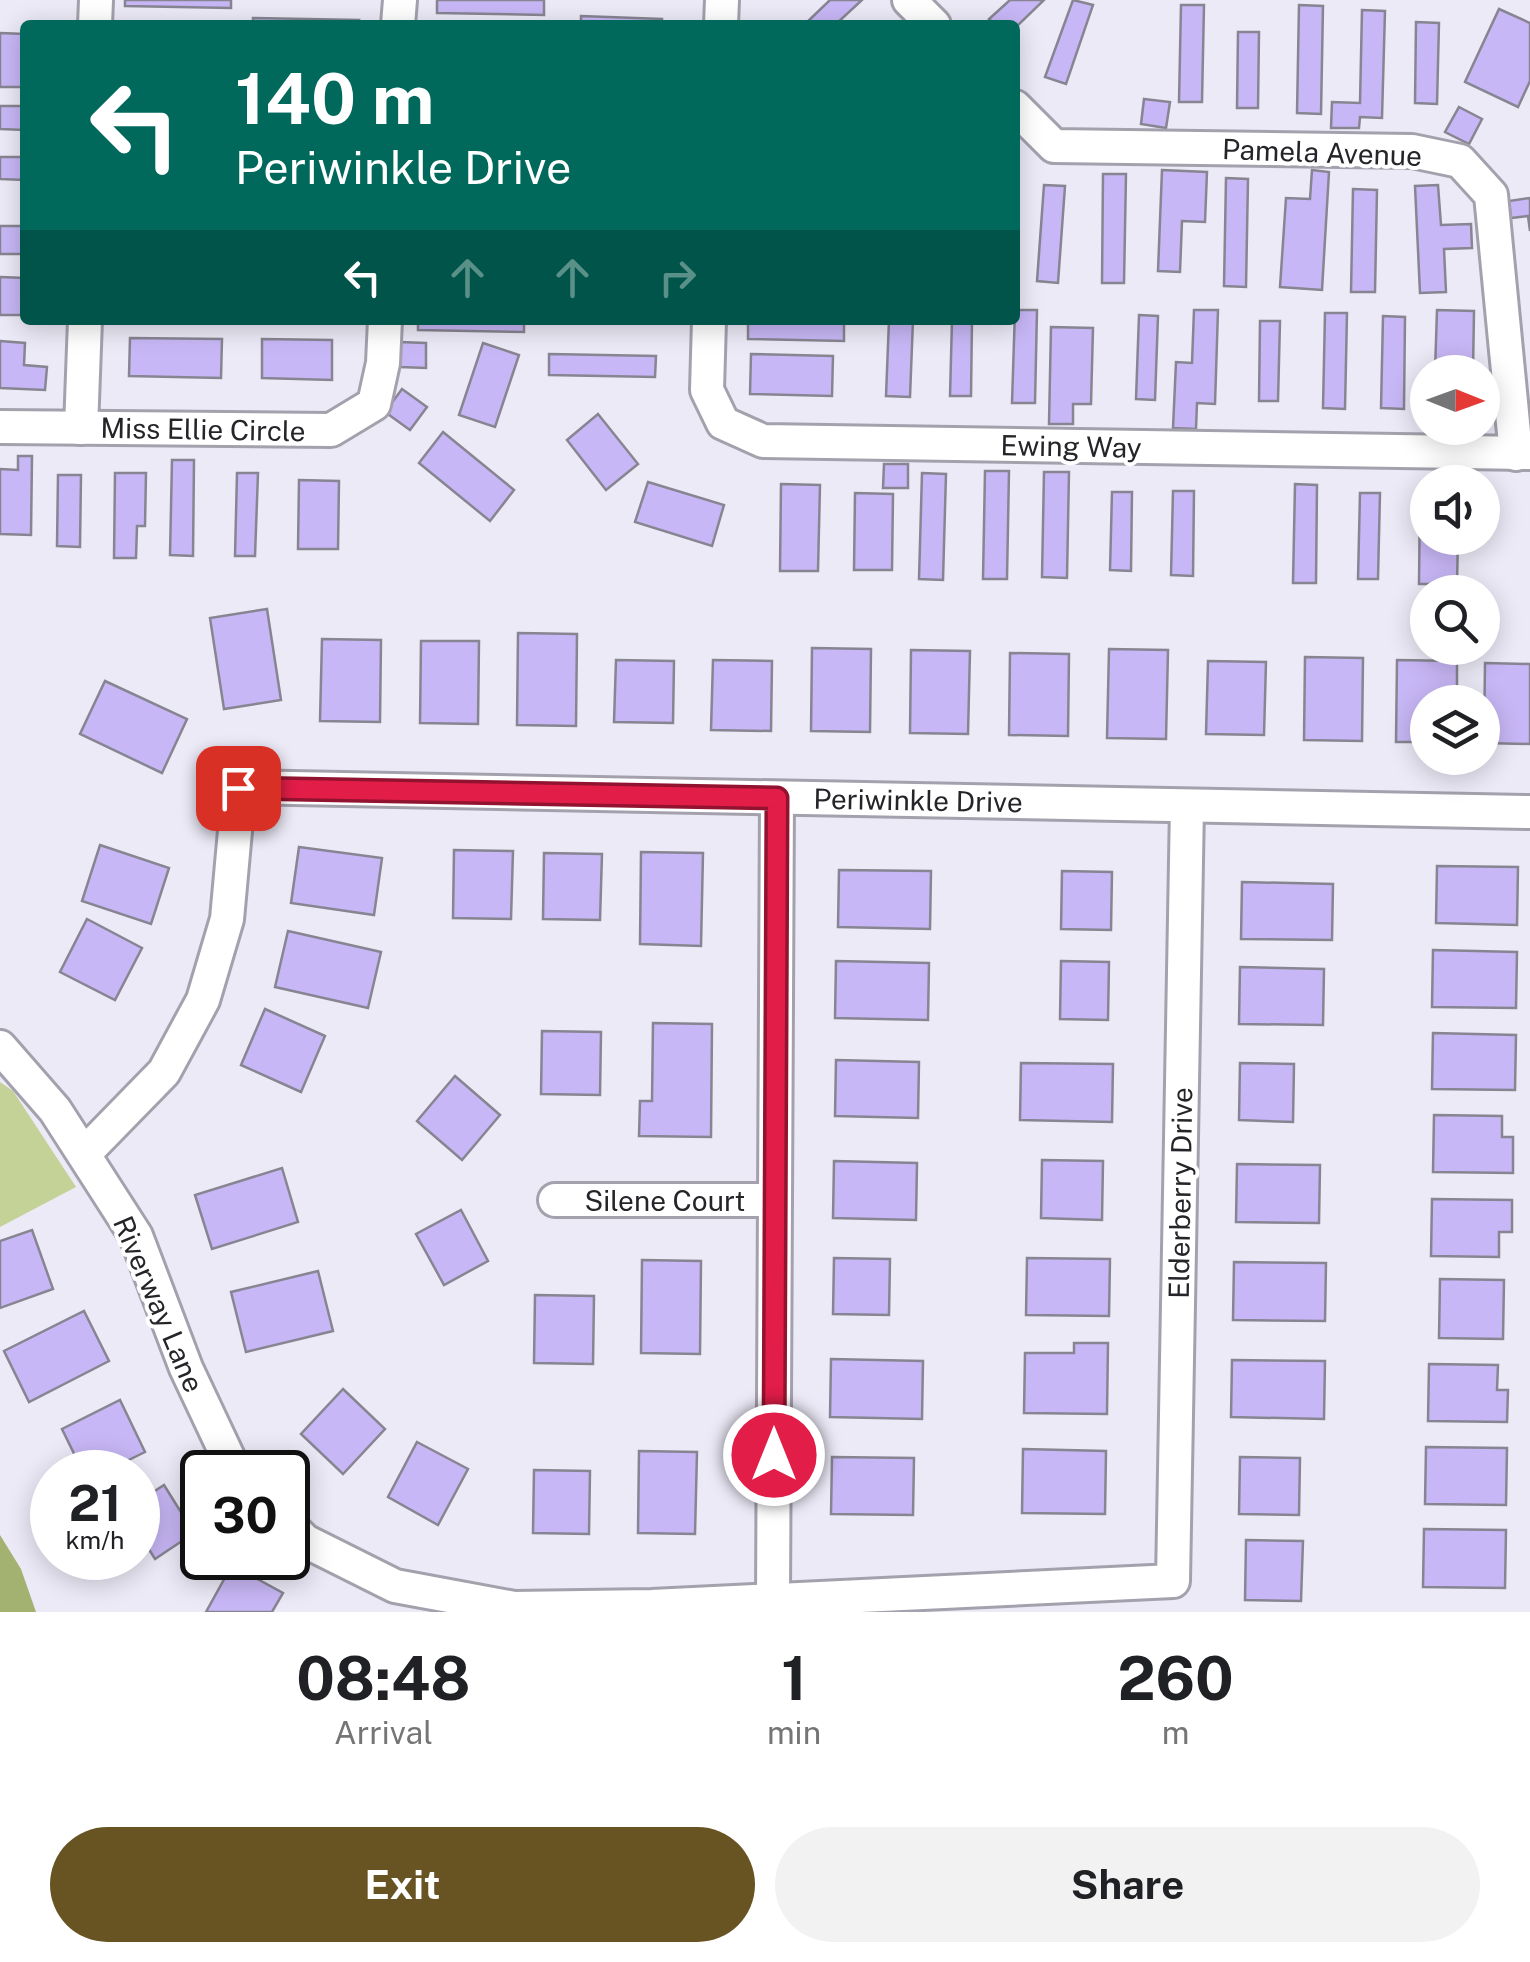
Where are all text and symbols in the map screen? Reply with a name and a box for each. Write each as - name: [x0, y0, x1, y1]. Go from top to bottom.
- text: 140 m: [235, 57, 434, 140]
- icon: left: [70, 60, 200, 190]
- street label: Pamela Avenue: [1222, 132, 1422, 172]
- text: Periwinkle Drive: [235, 141, 572, 194]
- icon: left: [335, 250, 390, 305]
- icon: ahead: [440, 250, 495, 305]
- icon: ahead: [545, 250, 600, 305]
- icon: right: [650, 250, 705, 305]
- north arrow: [1410, 355, 1500, 445]
- map controls: [1410, 355, 1500, 775]
- street label: Miss Ellie Circle: [100, 411, 306, 447]
- street label: Ewing Way: [1000, 428, 1142, 464]
- button: sound: [1410, 465, 1500, 555]
- button: search: [1410, 575, 1500, 665]
- button: layers: [1410, 685, 1500, 775]
- pin: [196, 746, 281, 831]
- icon: arrive: [211, 761, 266, 816]
- street label: Periwinkle Drive: [813, 782, 1023, 818]
- street label: Elderberry Drive: [1162, 1087, 1198, 1299]
- street label: Silene Court: [584, 1184, 746, 1217]
- street label: Riverway Lane: [107, 1211, 211, 1397]
- position arrow: [722, 1403, 826, 1507]
- speed limit sign: 30: [180, 1450, 310, 1580]
- text: 21: [68, 1473, 122, 1532]
- text: km/h: [66, 1525, 124, 1555]
- text: 08:48: [296, 1643, 471, 1714]
- text: 1: [781, 1643, 807, 1714]
- text: 260: [1117, 1643, 1234, 1714]
- text: Arrival: [334, 1714, 433, 1751]
- text: min: [767, 1714, 821, 1751]
- text: m: [1162, 1714, 1189, 1751]
- button: Exit: [50, 1827, 755, 1942]
- button: Share: [775, 1827, 1480, 1942]

